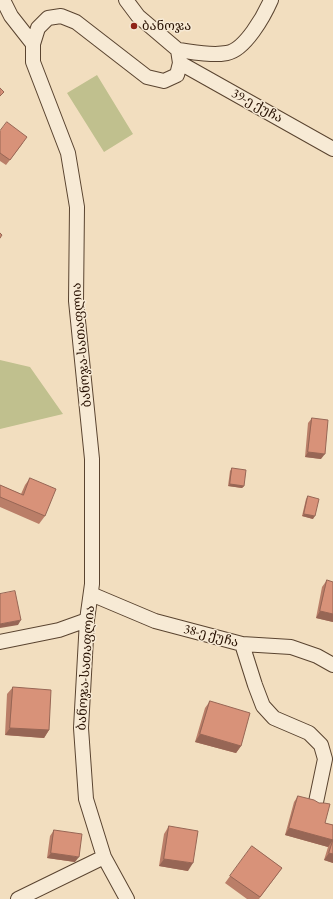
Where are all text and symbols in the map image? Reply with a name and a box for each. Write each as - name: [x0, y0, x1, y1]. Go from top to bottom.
- place label: ბანოჯა: [142, 18, 191, 34]
- marker: ბანოჯა: [129, 21, 139, 31]
- street label: 39-ე ქუჩა: [229, 86, 285, 126]
- street label: ბანოჯა-სათაფლია: [69, 282, 95, 408]
- street label: ბანოჯა-სათაფლია: [74, 605, 98, 731]
- street label: 38-ე ქუჩა: [182, 621, 240, 651]

